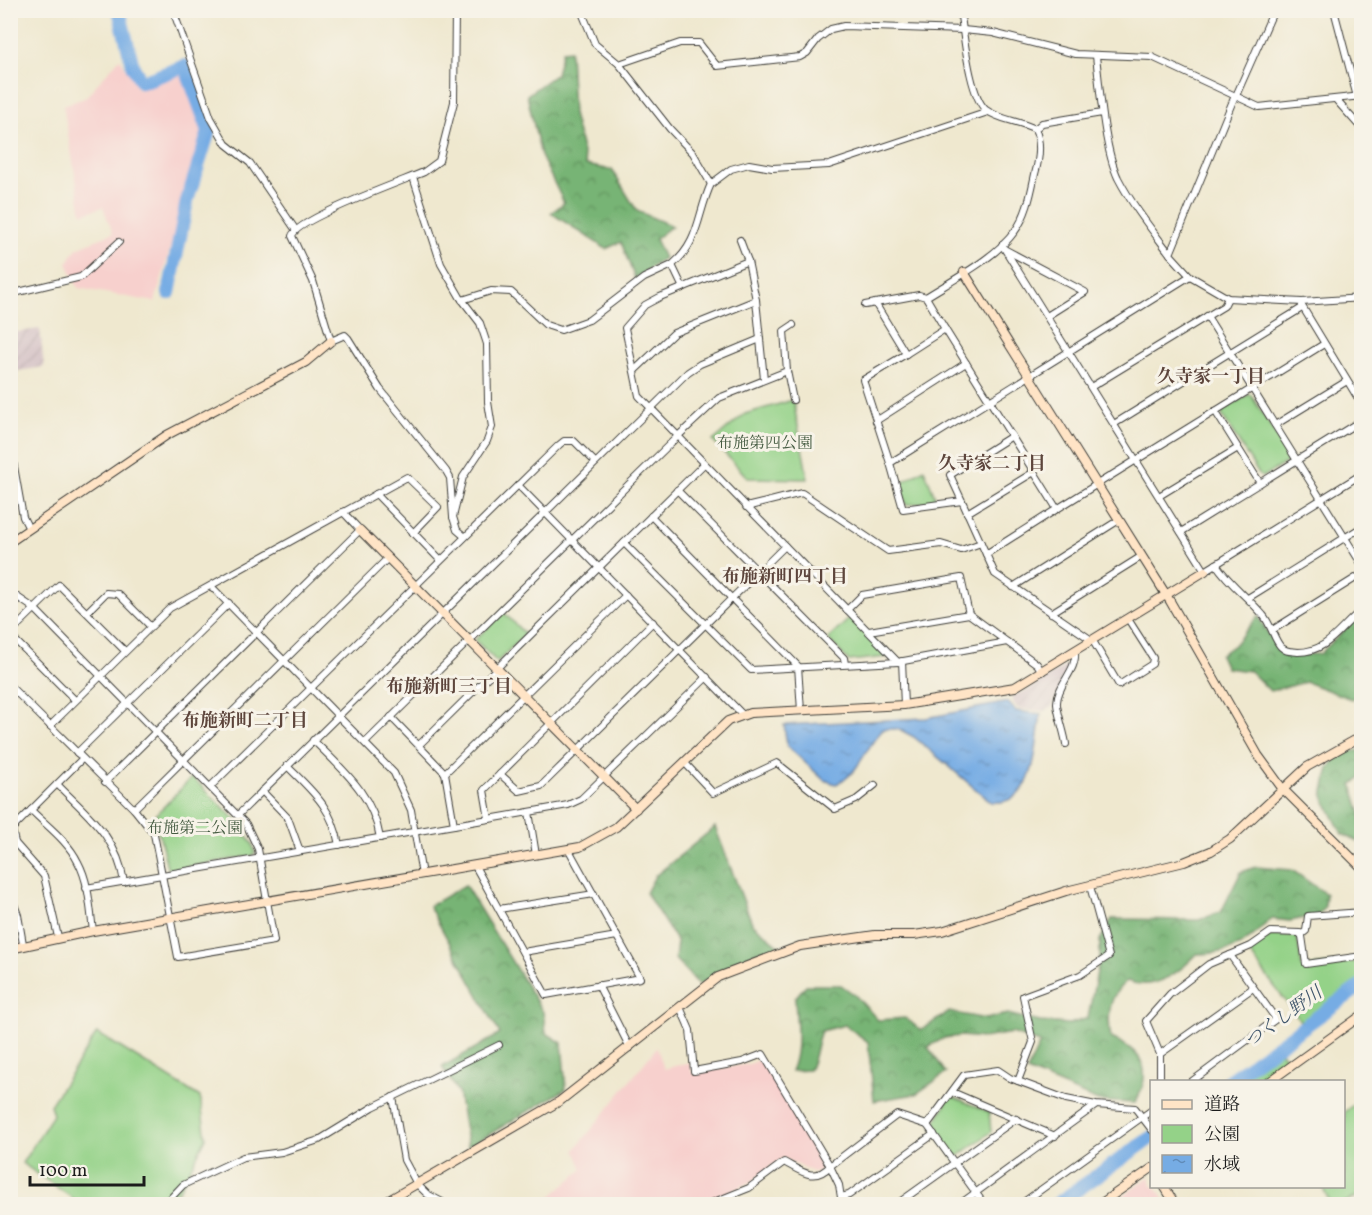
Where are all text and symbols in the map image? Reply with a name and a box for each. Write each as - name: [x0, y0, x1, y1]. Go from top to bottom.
- district label: 久寺家一丁目: [1157, 365, 1265, 390]
- park label: 布施第四公園: [717, 433, 813, 455]
- district label: 久寺家二丁目: [938, 452, 1046, 477]
- district label: 布施新町四丁目: [722, 565, 848, 590]
- district label: 布施新町三丁目: [386, 675, 512, 700]
- district label: 布施新町二丁目: [182, 709, 308, 734]
- park label: 布施第二公園: [147, 818, 243, 840]
- water label: つくし野川: [1240, 980, 1329, 1055]
- legend: [1150, 1080, 1345, 1188]
- text: 道路: [1204, 1093, 1240, 1118]
- text: 公園: [1204, 1123, 1240, 1148]
- scale bar: [30, 1149, 144, 1187]
- text: 水域: [1204, 1153, 1240, 1178]
- text: 100 m: [39, 1159, 88, 1184]

